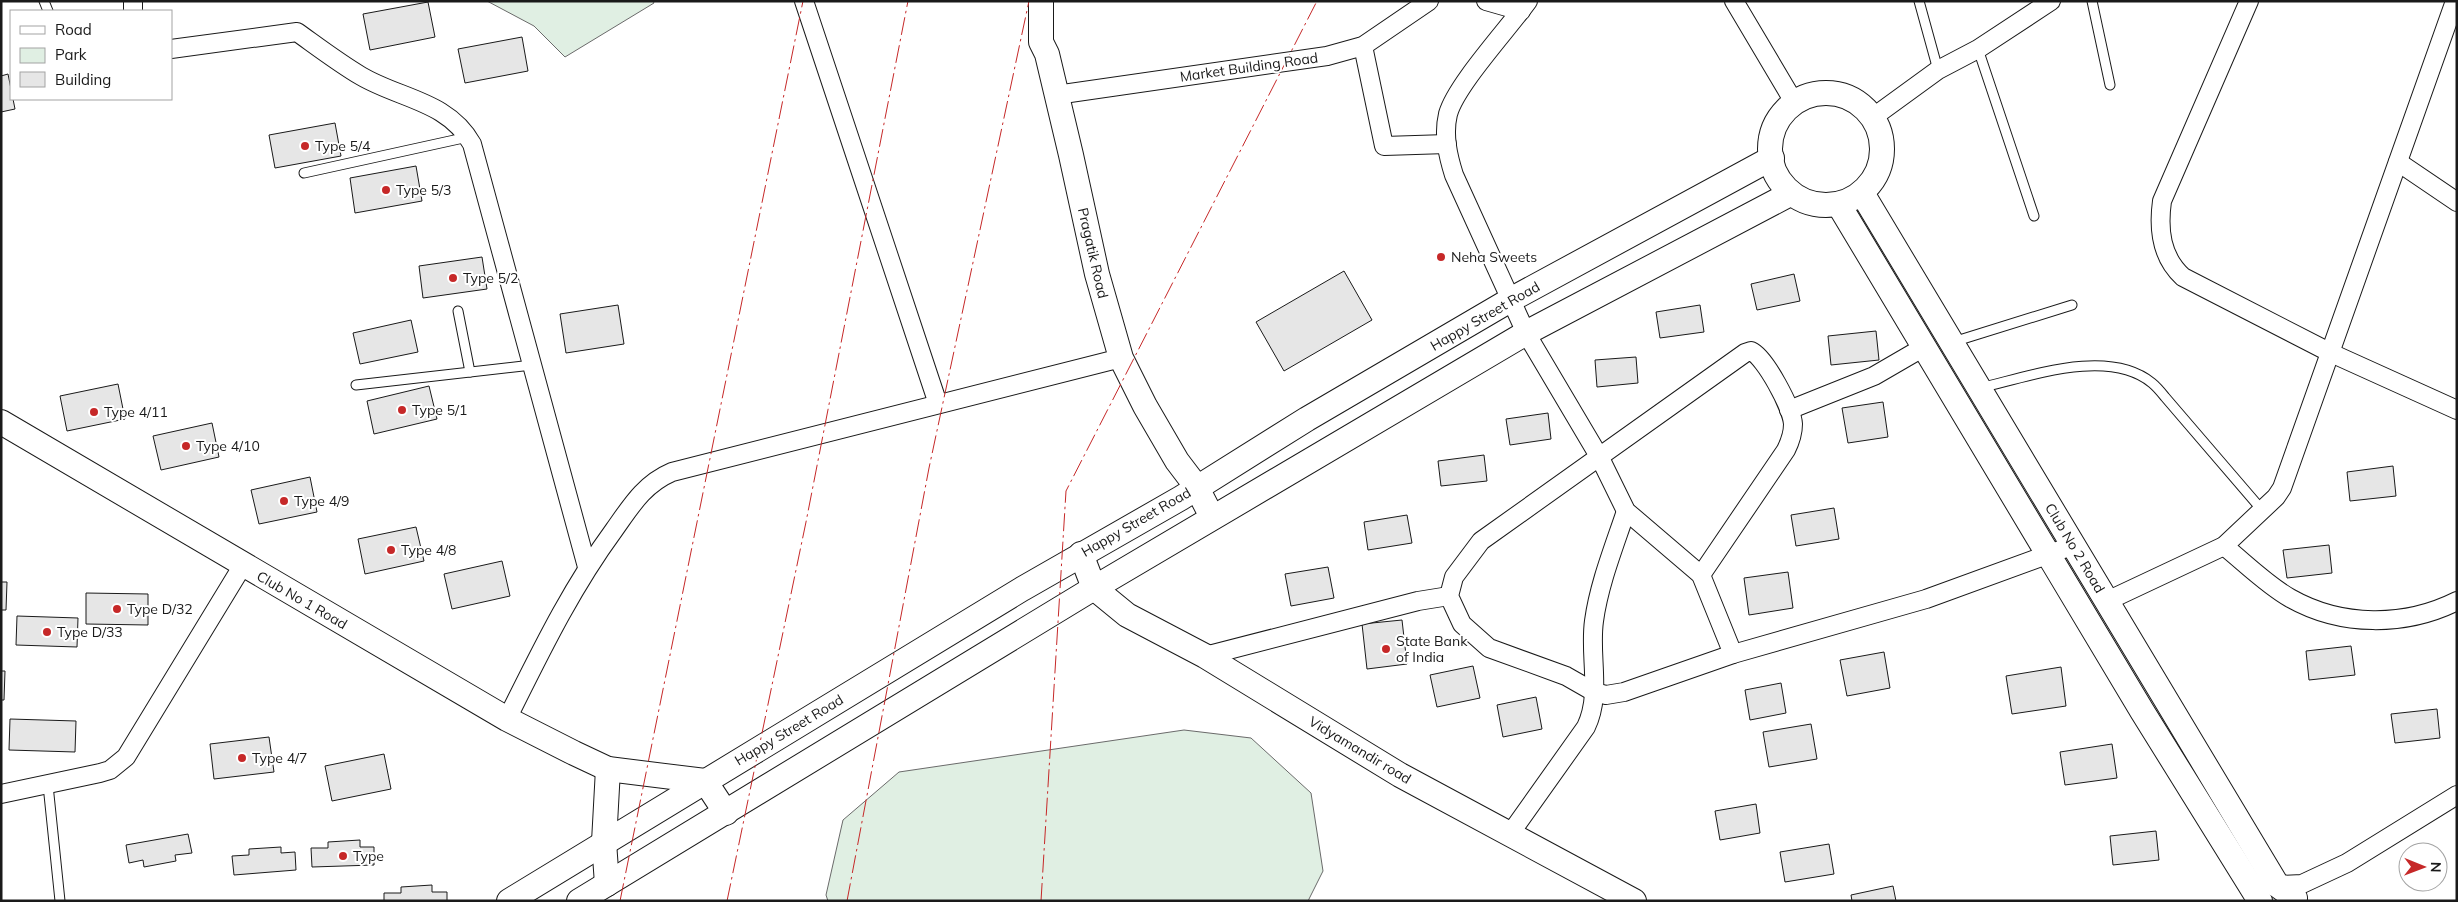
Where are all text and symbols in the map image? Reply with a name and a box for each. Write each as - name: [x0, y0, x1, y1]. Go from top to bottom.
- legend: [10, 10, 172, 100]
- text: Road: [55, 20, 92, 39]
- text: Park: [55, 45, 87, 64]
- street label: Market Building Road: [1179, 48, 1319, 86]
- text: Building: [55, 70, 111, 89]
- place label: Type 5/4: [315, 137, 371, 155]
- marker: Type 5/4: [299, 140, 311, 152]
- place label: Type 5/3: [396, 181, 451, 199]
- marker: Type 5/3: [380, 184, 392, 196]
- street label: Pragatik Road: [1074, 206, 1112, 300]
- place label: Neha Sweets: [1451, 248, 1537, 266]
- marker: Neha Sweets: [1435, 251, 1447, 263]
- place label: Type 5/2: [463, 269, 518, 287]
- marker: Type 5/2: [447, 272, 459, 284]
- street label: Happy Street Road: [1427, 277, 1543, 355]
- place label: Type 5/1: [412, 401, 467, 419]
- place label: Type 4/11: [104, 403, 168, 421]
- marker: Type 5/1: [396, 404, 408, 416]
- marker: Type 4/11: [88, 406, 100, 418]
- place label: Type 4/10: [196, 437, 260, 455]
- marker: Type 4/10: [180, 440, 192, 452]
- street label: Happy Street Road: [1078, 483, 1194, 561]
- place label: Type 4/9: [294, 492, 349, 510]
- marker: Type 4/9: [278, 495, 290, 507]
- street label: Club No 2 Road: [2041, 500, 2109, 596]
- place label: Type 4/8: [401, 541, 456, 559]
- marker: Type 4/8: [385, 544, 397, 556]
- street label: Club No 1 Road: [254, 567, 350, 633]
- place label: Type D/32: [127, 600, 193, 618]
- marker: Type D/32: [111, 603, 123, 615]
- place label: Type D/33: [57, 623, 123, 641]
- marker: Type D/33: [41, 626, 53, 638]
- place label: State Bank of India: [1396, 632, 1468, 666]
- marker: State Bank of India: [1380, 643, 1392, 655]
- street label: Happy Street Road: [731, 690, 847, 770]
- street label: Vidyamandir road: [1305, 712, 1415, 788]
- place label: Type 4/7: [252, 749, 307, 767]
- marker: Type 4/7: [236, 752, 248, 764]
- north arrow: [2398, 842, 2448, 892]
- place label: Type: [353, 847, 384, 865]
- marker: Type: [337, 850, 349, 862]
- text: N: [2427, 862, 2445, 873]

